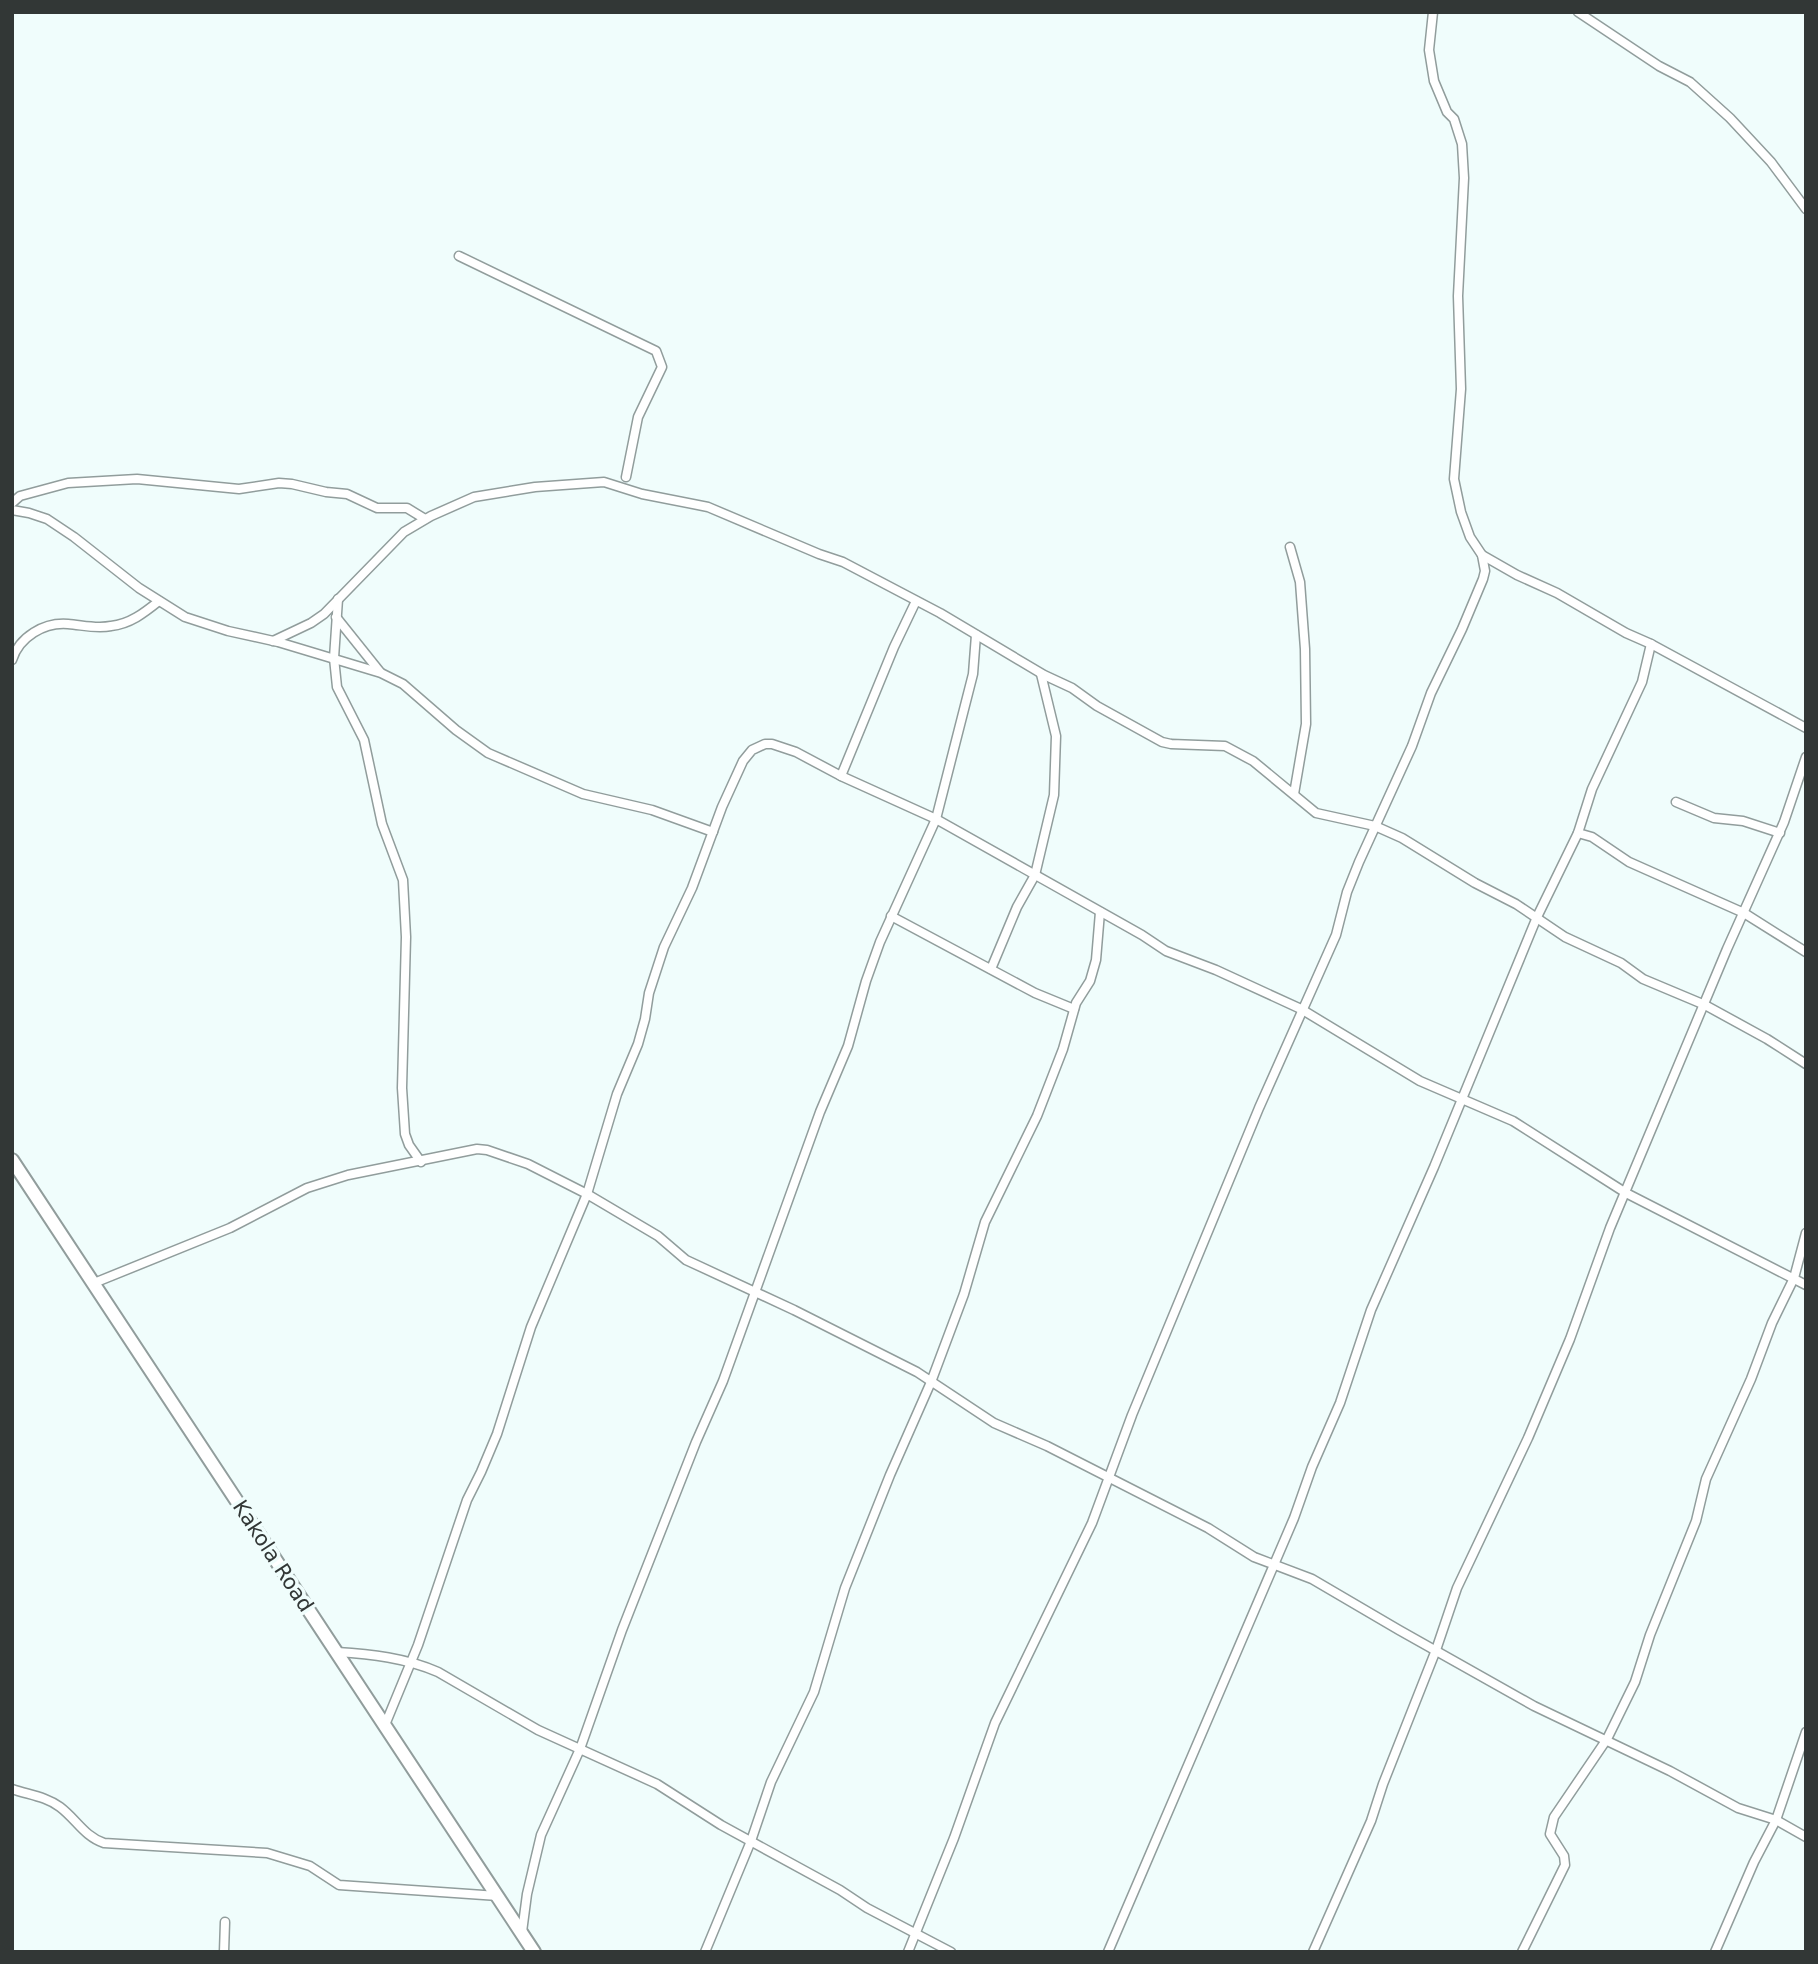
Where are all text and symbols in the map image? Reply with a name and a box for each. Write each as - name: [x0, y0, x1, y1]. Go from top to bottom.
- street label: Kakola Road: [228, 1496, 318, 1616]

